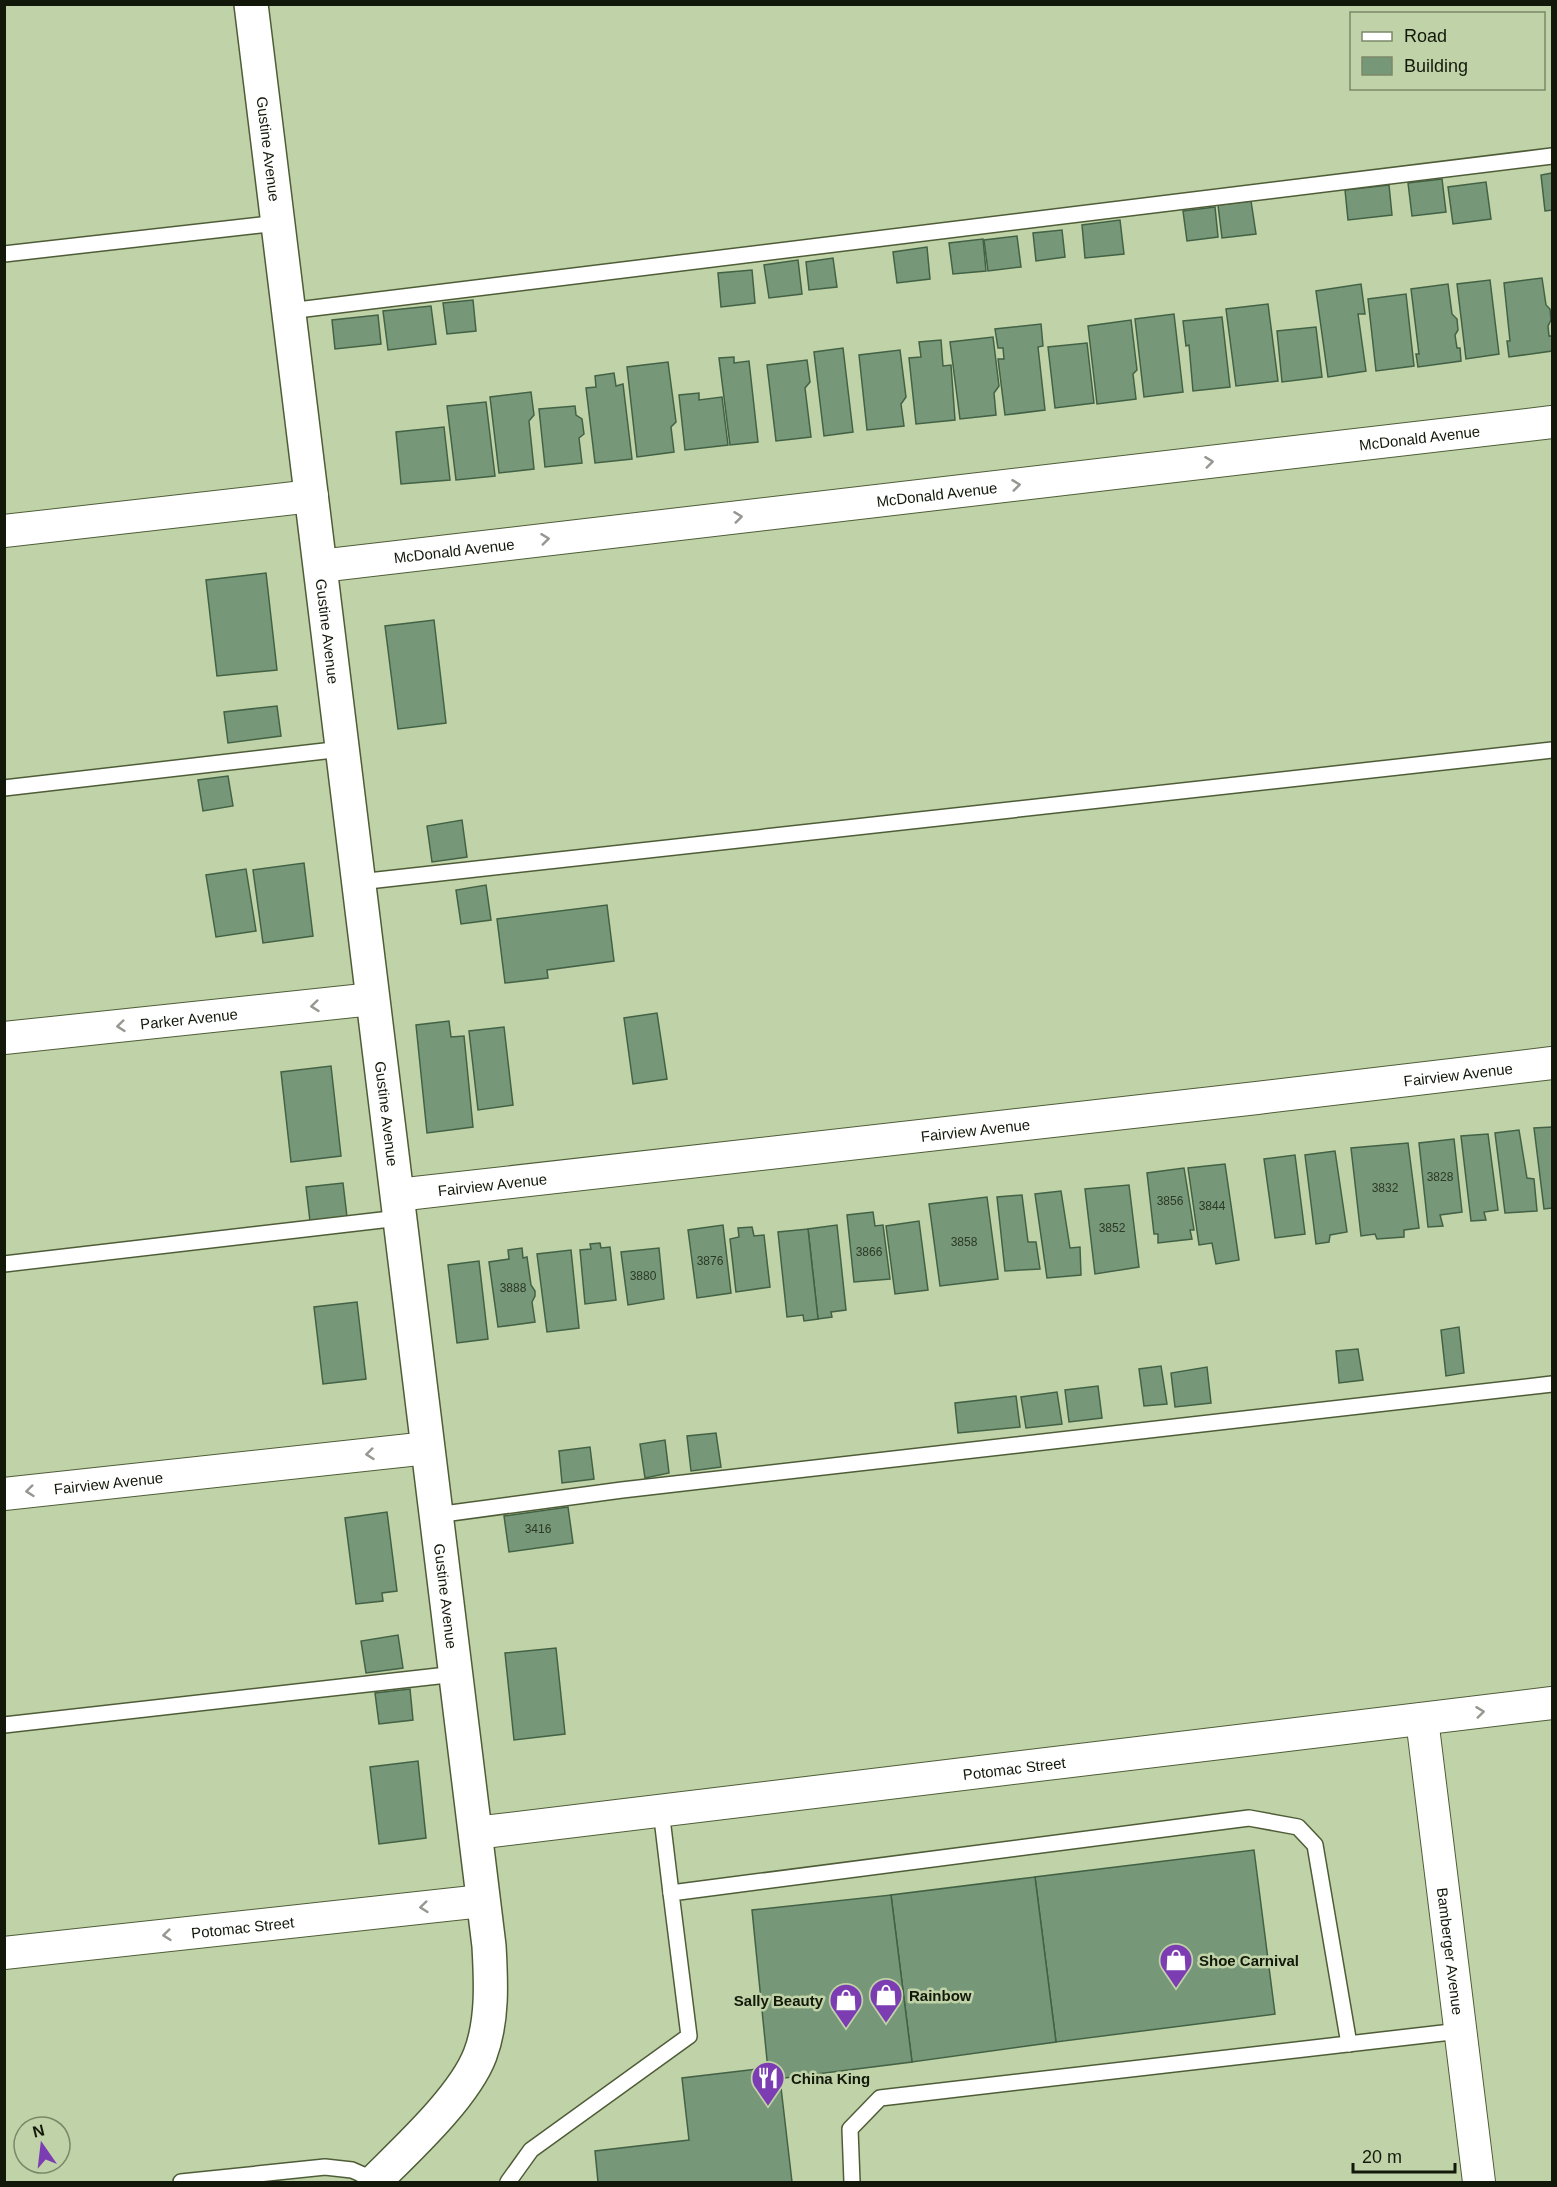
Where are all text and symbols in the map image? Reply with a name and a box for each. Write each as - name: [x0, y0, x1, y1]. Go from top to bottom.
- legend: [1350, 12, 1545, 90]
- text: Road: [1404, 26, 1447, 46]
- text: Building: [1404, 56, 1468, 76]
- street label: Gustine Avenue: [254, 95, 284, 202]
- street label: McDonald Avenue: [1358, 422, 1481, 453]
- one-way arrow: [1205, 456, 1214, 469]
- street label: McDonald Avenue: [875, 478, 998, 509]
- one-way arrow: [1011, 479, 1020, 491]
- one-way arrow: [734, 511, 743, 524]
- one-way arrow: [540, 533, 549, 546]
- street label: McDonald Avenue: [393, 535, 515, 566]
- street label: Gustine Avenue: [313, 578, 343, 685]
- one-way arrow: [310, 999, 319, 1012]
- street label: Parker Avenue: [139, 1005, 239, 1032]
- one-way arrow: [116, 1019, 125, 1032]
- street label: Fairview Avenue: [1403, 1059, 1514, 1089]
- street label: Gustine Avenue: [372, 1060, 402, 1167]
- street label: Fairview Avenue: [920, 1115, 1031, 1144]
- street label: Fairview Avenue: [437, 1170, 548, 1199]
- house number: 3828: [1427, 1170, 1454, 1184]
- house number: 3832: [1372, 1181, 1399, 1195]
- house number: 3856: [1157, 1194, 1184, 1208]
- house number: 3844: [1199, 1199, 1226, 1213]
- house number: 3852: [1099, 1221, 1126, 1235]
- house number: 3858: [951, 1235, 978, 1249]
- house number: 3866: [856, 1245, 883, 1259]
- house number: 3876: [697, 1254, 724, 1268]
- house number: 3880: [630, 1269, 657, 1283]
- house number: 3888: [500, 1281, 527, 1295]
- one-way arrow: [365, 1448, 374, 1460]
- street label: Fairview Avenue: [53, 1468, 164, 1497]
- one-way arrow: [25, 1484, 34, 1497]
- house number: 3416: [525, 1522, 552, 1536]
- street label: Gustine Avenue: [431, 1543, 461, 1650]
- one-way arrow: [1475, 1706, 1484, 1719]
- street label: Potomac Street: [962, 1753, 1067, 1783]
- street label: Bamberger Avenue: [1434, 1887, 1467, 2016]
- one-way arrow: [419, 1901, 429, 1913]
- street label: Potomac Street: [190, 1913, 296, 1941]
- one-way arrow: [163, 1928, 172, 1941]
- shop icon: Shoe Carnival: [1158, 1942, 1194, 1989]
- place label: Shoe Carnival: [1199, 1952, 1299, 1969]
- shop icon: Rainbow: [868, 1977, 904, 2024]
- shop icon: Sally Beauty: [828, 1982, 864, 2029]
- place label: Rainbow: [909, 1987, 972, 2004]
- place label: Sally Beauty: [734, 1992, 824, 2009]
- restaurant icon: China King: [750, 2060, 786, 2107]
- place label: China King: [791, 2070, 870, 2087]
- north arrow: [12, 2115, 72, 2175]
- text: N: [31, 2121, 46, 2141]
- scale bar: [1353, 2136, 1455, 2174]
- text: 20 m: [1362, 2147, 1402, 2167]

